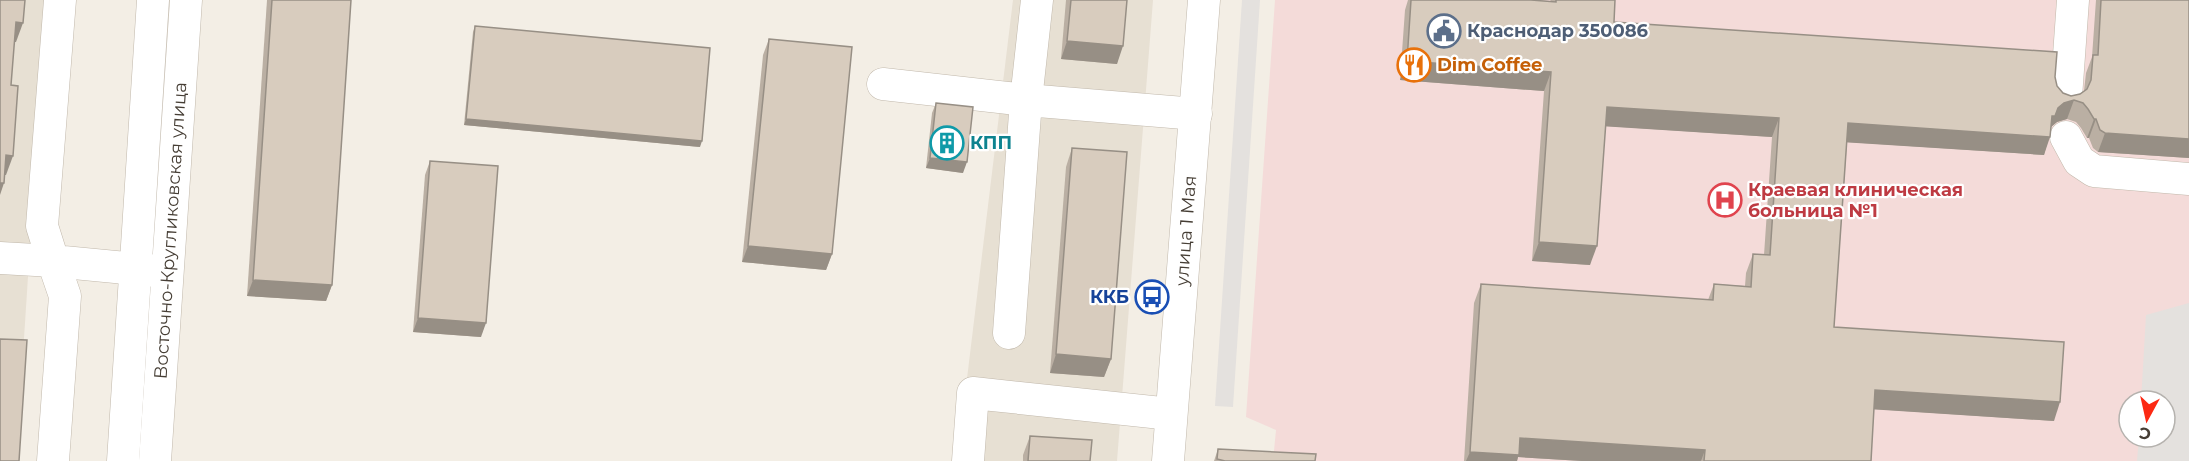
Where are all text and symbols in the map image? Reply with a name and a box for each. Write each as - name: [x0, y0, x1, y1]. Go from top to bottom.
- public building icon: Краснодар 350086: [1426, 13, 1462, 49]
- place label: Краснодар 350086: [1467, 20, 1649, 42]
- restaurant icon: Dim Coffee: [1396, 47, 1432, 83]
- place label: Dim Coffee: [1437, 54, 1542, 76]
- street label: Восточно-Кругликовская улица: [150, 81, 191, 380]
- building icon: КПП: [929, 125, 965, 161]
- place label: КПП: [970, 132, 1012, 154]
- street label: улица 1 Мая: [1171, 175, 1201, 288]
- place label: Краевая клиническая больница №1: [1748, 179, 1963, 222]
- hospital icon: Краевая клиническая больница №1: [1707, 182, 1743, 218]
- bus stop icon: ККБ: [1134, 279, 1170, 315]
- place label: ККБ: [1090, 286, 1129, 308]
- north arrow: [2117, 389, 2177, 449]
- text: С: [2138, 423, 2152, 444]

